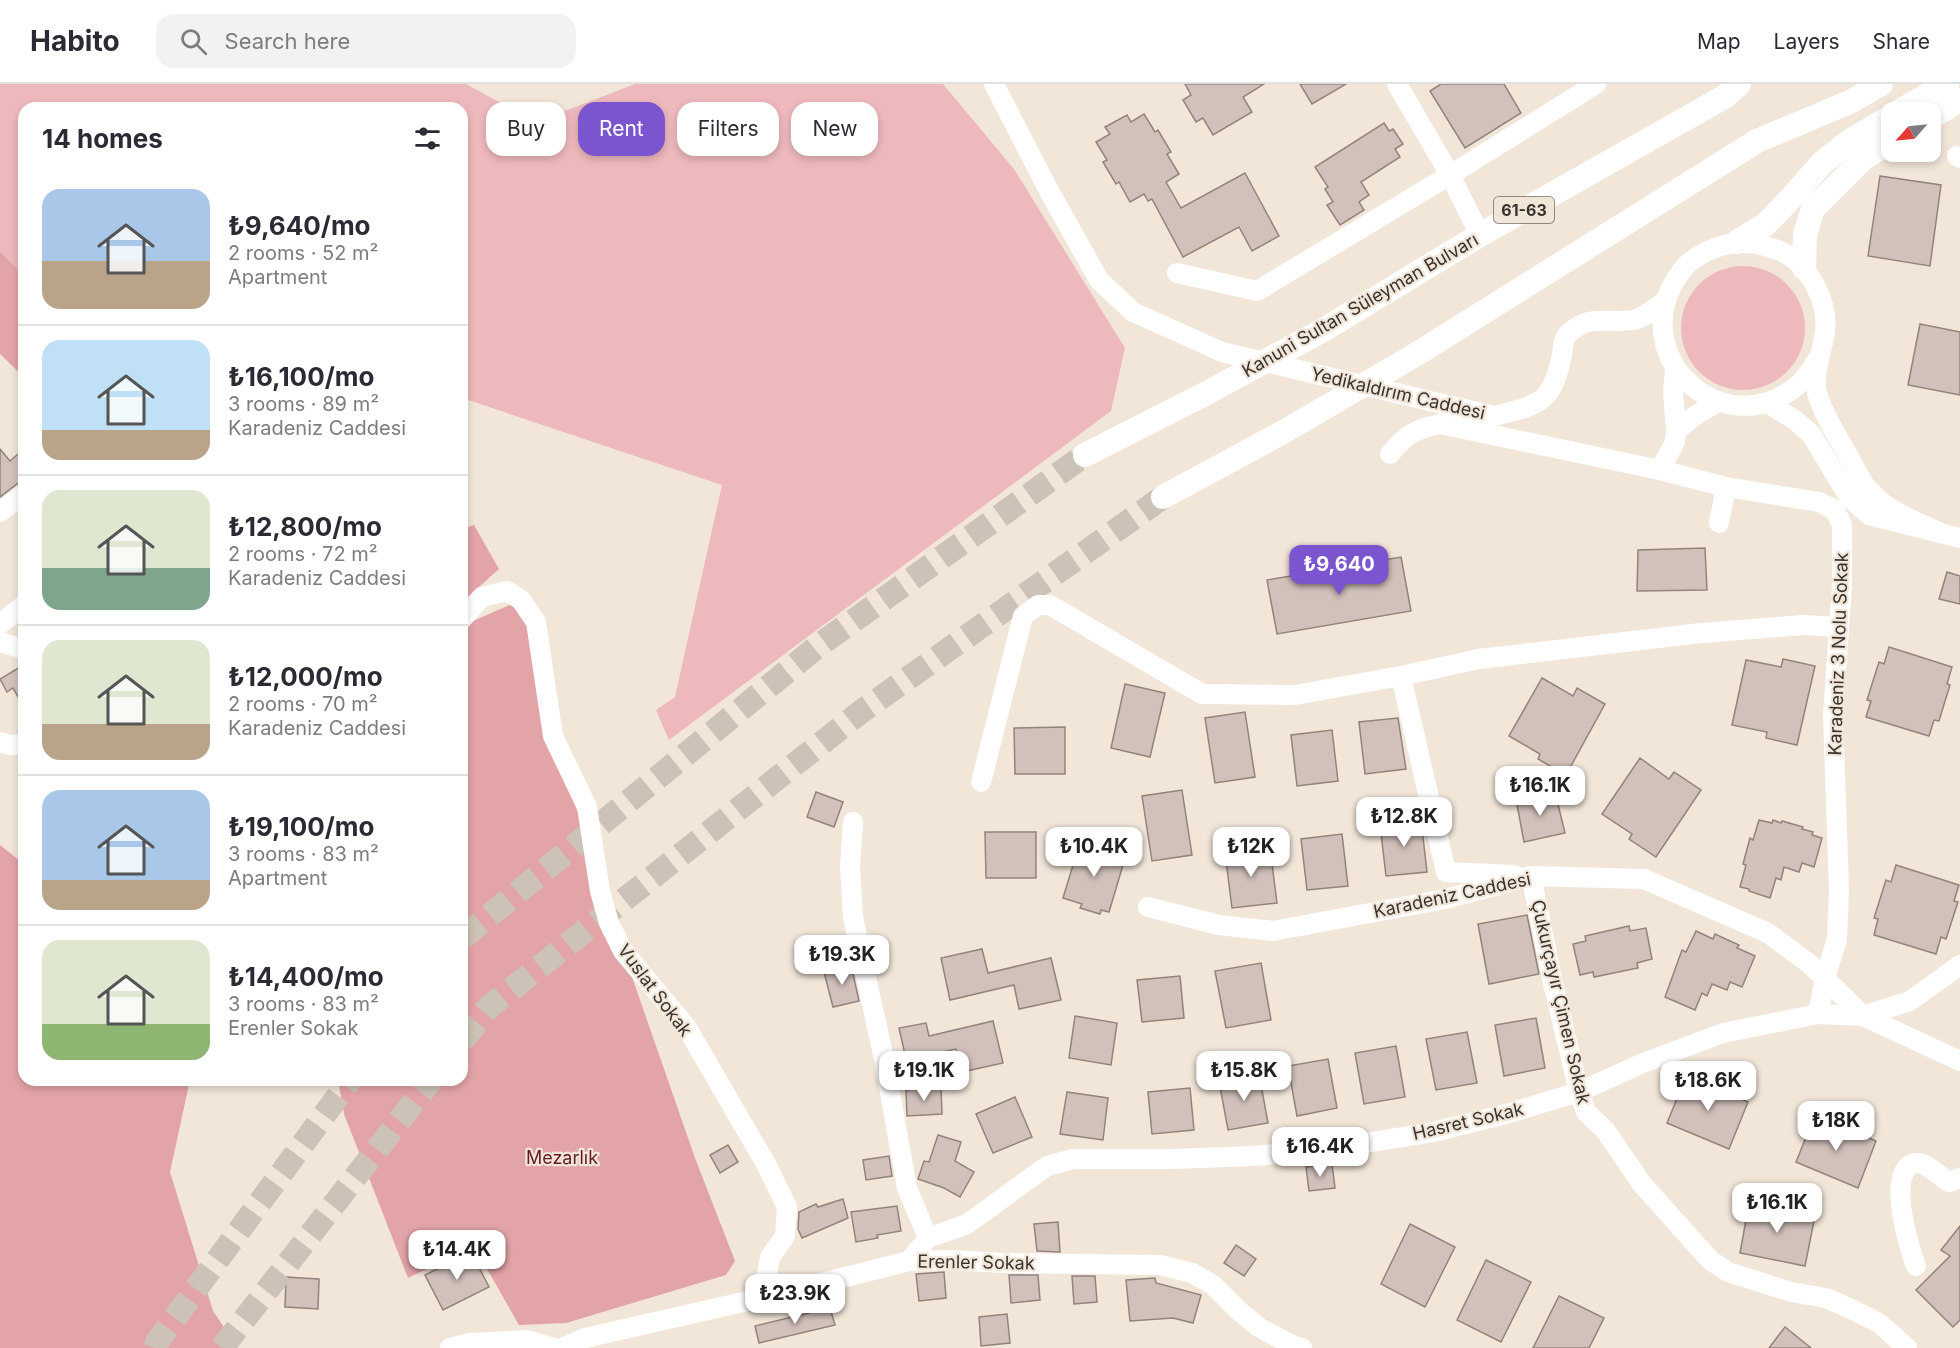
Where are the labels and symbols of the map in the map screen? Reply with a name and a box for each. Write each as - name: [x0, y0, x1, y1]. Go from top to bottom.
- north arrow: [1881, 102, 1941, 162]
- road number: 61-63: [1494, 197, 1554, 223]
- street label: Kanuni Sultan Süleyman Bulvarı: [1238, 229, 1482, 381]
- street label: Yedikaldırım Caddesi: [1309, 363, 1487, 423]
- pin: ₺9,640: [1290, 545, 1388, 596]
- street label: Karadeniz 3 Nolu Sokak: [1824, 552, 1852, 756]
- pin: ₺16.1K: [1491, 766, 1589, 817]
- pin: ₺12.8K: [1355, 797, 1453, 848]
- pin: ₺10.4K: [1045, 827, 1143, 878]
- pin: ₺12K: [1215, 827, 1287, 878]
- street label: Karadeniz Caddesi: [1371, 868, 1533, 922]
- street label: Çukurçayır Çimen Sokak: [1527, 898, 1595, 1106]
- pin: ₺19.3K: [793, 935, 891, 986]
- street label: Vuslat Sokak: [613, 940, 697, 1040]
- pin: ₺19.1K: [875, 1051, 973, 1102]
- pin: ₺15.8K: [1195, 1051, 1293, 1102]
- pin: ₺18.6K: [1659, 1061, 1757, 1112]
- street label: Hasret Sokak: [1411, 1098, 1526, 1144]
- pin: ₺18K: [1800, 1101, 1872, 1152]
- pin: ₺16.4K: [1271, 1127, 1369, 1178]
- park label: Mezarlık: [526, 1147, 598, 1168]
- pin: ₺16.1K: [1728, 1183, 1826, 1234]
- pin: ₺14.4K: [408, 1230, 506, 1281]
- street label: Erenler Sokak: [917, 1250, 1035, 1274]
- pin: ₺23.9K: [746, 1274, 844, 1325]

